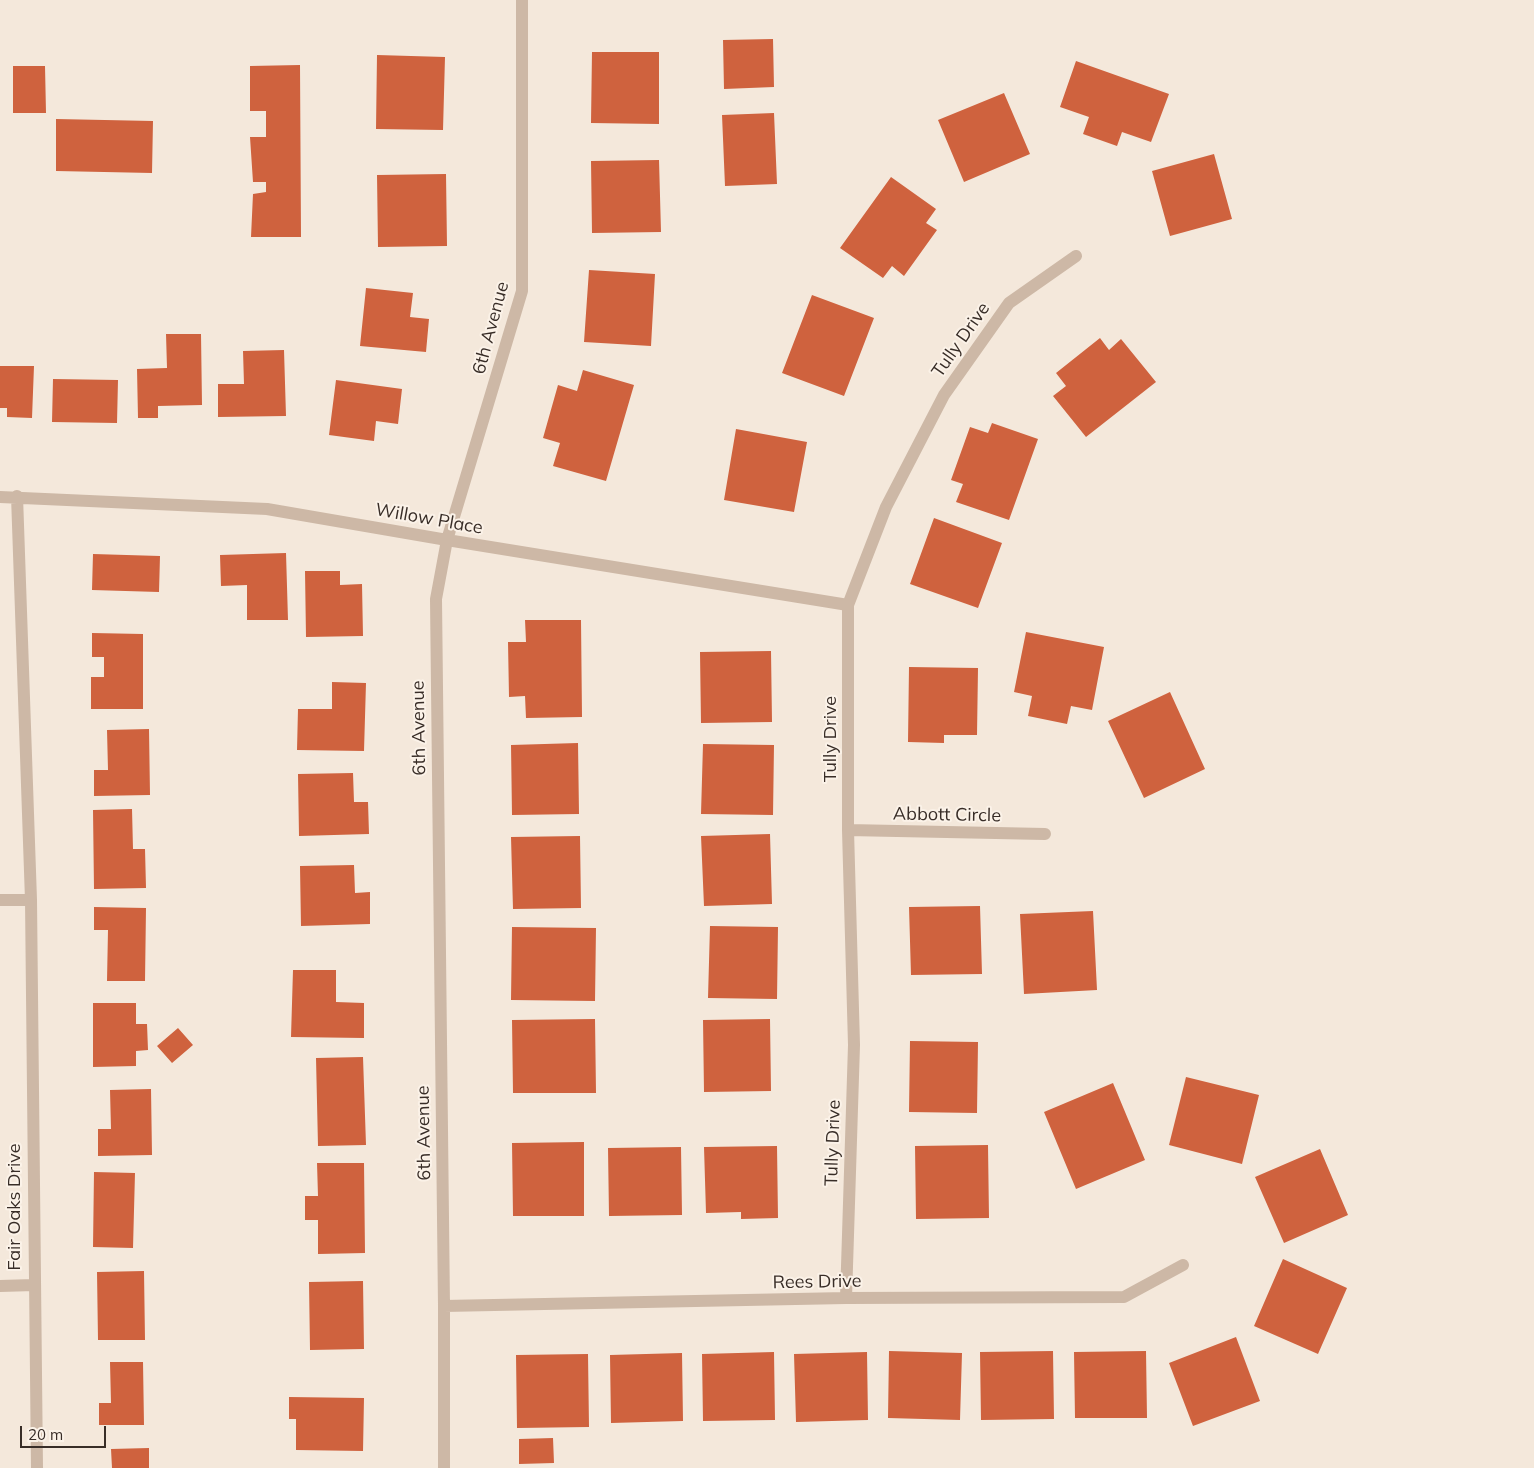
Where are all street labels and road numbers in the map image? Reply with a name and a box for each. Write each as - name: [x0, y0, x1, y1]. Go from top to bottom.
- street label: 6th Avenue: [468, 279, 514, 377]
- street label: Tully Drive: [927, 298, 995, 382]
- street label: Willow Place: [374, 499, 484, 539]
- street label: 6th Avenue: [407, 680, 431, 776]
- street label: Tully Drive: [820, 696, 842, 782]
- street label: Abbott Circle: [893, 803, 1001, 827]
- street label: 6th Avenue: [412, 1085, 436, 1181]
- street label: Tully Drive: [821, 1100, 845, 1186]
- street label: Fair Oaks Drive: [4, 1144, 26, 1270]
- street label: Rees Drive: [772, 1270, 862, 1294]

